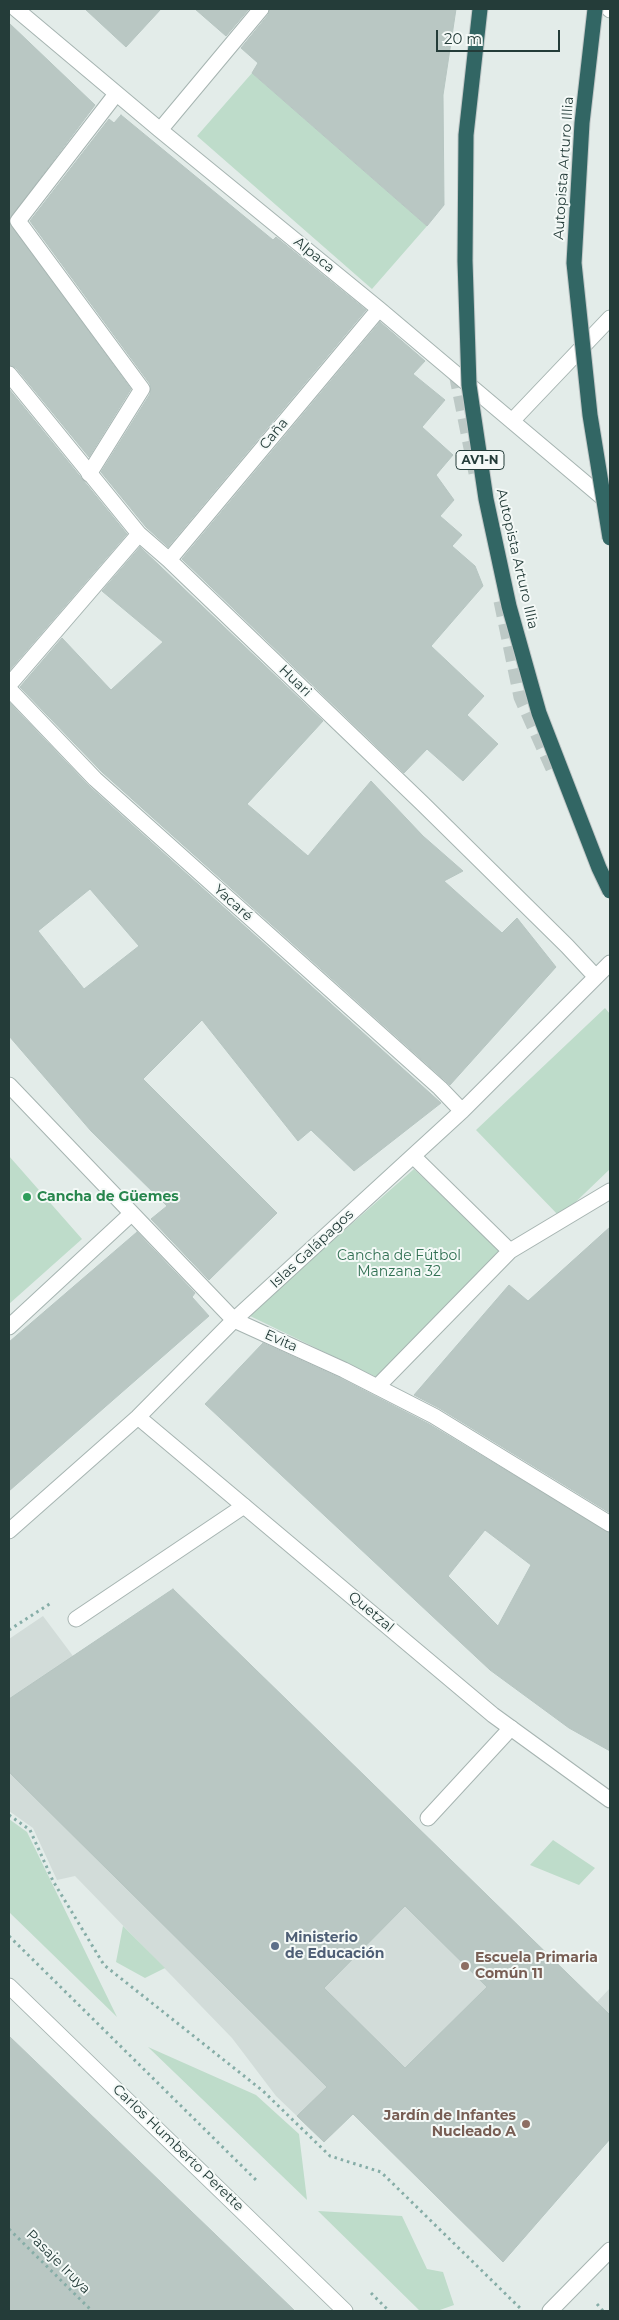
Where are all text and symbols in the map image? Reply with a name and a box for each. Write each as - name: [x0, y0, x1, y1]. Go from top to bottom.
- scale bar: [439, 20, 563, 52]
- text: 20 m: [444, 29, 482, 48]
- street label: Autopista Arturo Illia: [551, 96, 577, 240]
- street label: Alpaca: [290, 233, 338, 277]
- street label: Caña: [256, 415, 292, 453]
- road number: AV1-N: [456, 450, 504, 470]
- street label: Autopista Arturo Illia: [493, 487, 541, 631]
- street label: Huari: [275, 662, 315, 700]
- street label: Yacaré: [210, 881, 256, 925]
- place label: Cancha de Güemes: [37, 1189, 179, 1205]
- marker: Cancha de Güemes: [21, 1191, 33, 1203]
- street label: Islas Galápagos: [267, 1206, 357, 1292]
- park label: Cancha de Fútbol Manzana 32: [337, 1248, 461, 1280]
- street label: Evita: [262, 1326, 300, 1356]
- street label: Quetzal: [345, 1588, 397, 1636]
- place label: Ministerio de Educación: [285, 1930, 384, 1962]
- marker: Ministerio de Educación: [269, 1940, 281, 1952]
- place label: Escuela Primaria Común 11: [475, 1950, 598, 1982]
- marker: Escuela Primaria Común 11: [459, 1960, 471, 1972]
- street label: Carlos Humberto Perette: [109, 2081, 247, 2215]
- place label: Jardín de Infantes Nucleado A: [384, 2108, 516, 2140]
- marker: Jardín de Infantes Nucleado A: [520, 2118, 532, 2130]
- street label: Pasaje Iruya: [22, 2226, 94, 2298]

